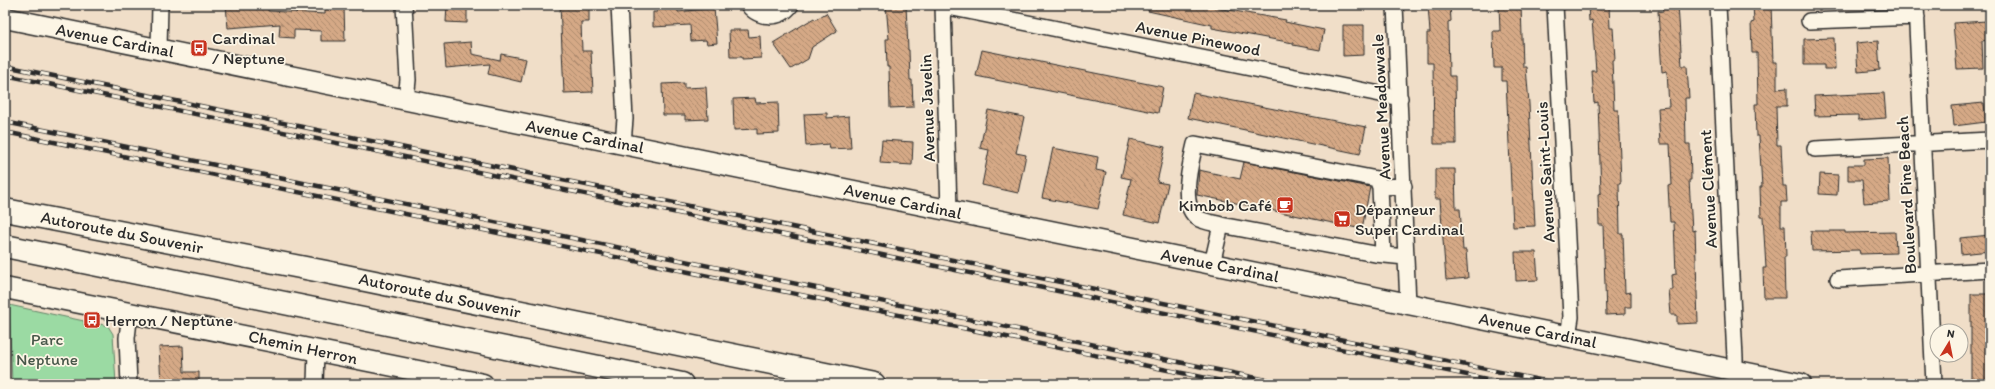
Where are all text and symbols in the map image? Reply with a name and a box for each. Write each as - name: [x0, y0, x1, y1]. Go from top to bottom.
- street label: Avenue Pinewood: [1134, 16, 1262, 60]
- street label: Avenue Cardinal: [54, 19, 176, 61]
- place label: Cardinal / Neptune: [212, 28, 285, 68]
- street label: Avenue Meadowvale: [1367, 34, 1395, 180]
- bus stop icon: Cardinal / Neptune: [189, 38, 209, 58]
- street label: Avenue Javelin: [915, 54, 939, 162]
- street label: Avenue Saint-Louis: [1531, 101, 1559, 243]
- street label: Avenue Cardinal: [524, 115, 646, 157]
- street label: Boulevard Pine Beach: [1892, 115, 1920, 274]
- street label: Avenue Clément: [1695, 129, 1721, 249]
- street label: Avenue Cardinal: [842, 179, 964, 223]
- place label: Kimbob Café: [1178, 195, 1272, 215]
- cafe icon: Kimbob Café: [1275, 195, 1295, 215]
- place label: Dépanneur Super Cardinal: [1355, 199, 1464, 239]
- street label: Autoroute du Souvenir: [39, 206, 205, 258]
- supermarket icon: Dépanneur Super Cardinal: [1332, 209, 1352, 229]
- street label: Avenue Cardinal: [1159, 244, 1281, 286]
- street label: Autoroute du Souvenir: [357, 268, 523, 322]
- street label: Avenue Cardinal: [1477, 308, 1599, 352]
- bus stop icon: Herron / Neptune: [82, 310, 102, 330]
- place label: Herron / Neptune: [105, 310, 233, 330]
- north arrow: [1929, 323, 1969, 363]
- street label: Chemin Herron: [247, 326, 360, 368]
- text: N: [1946, 327, 1955, 341]
- park label: Parc Neptune: [16, 329, 78, 369]

